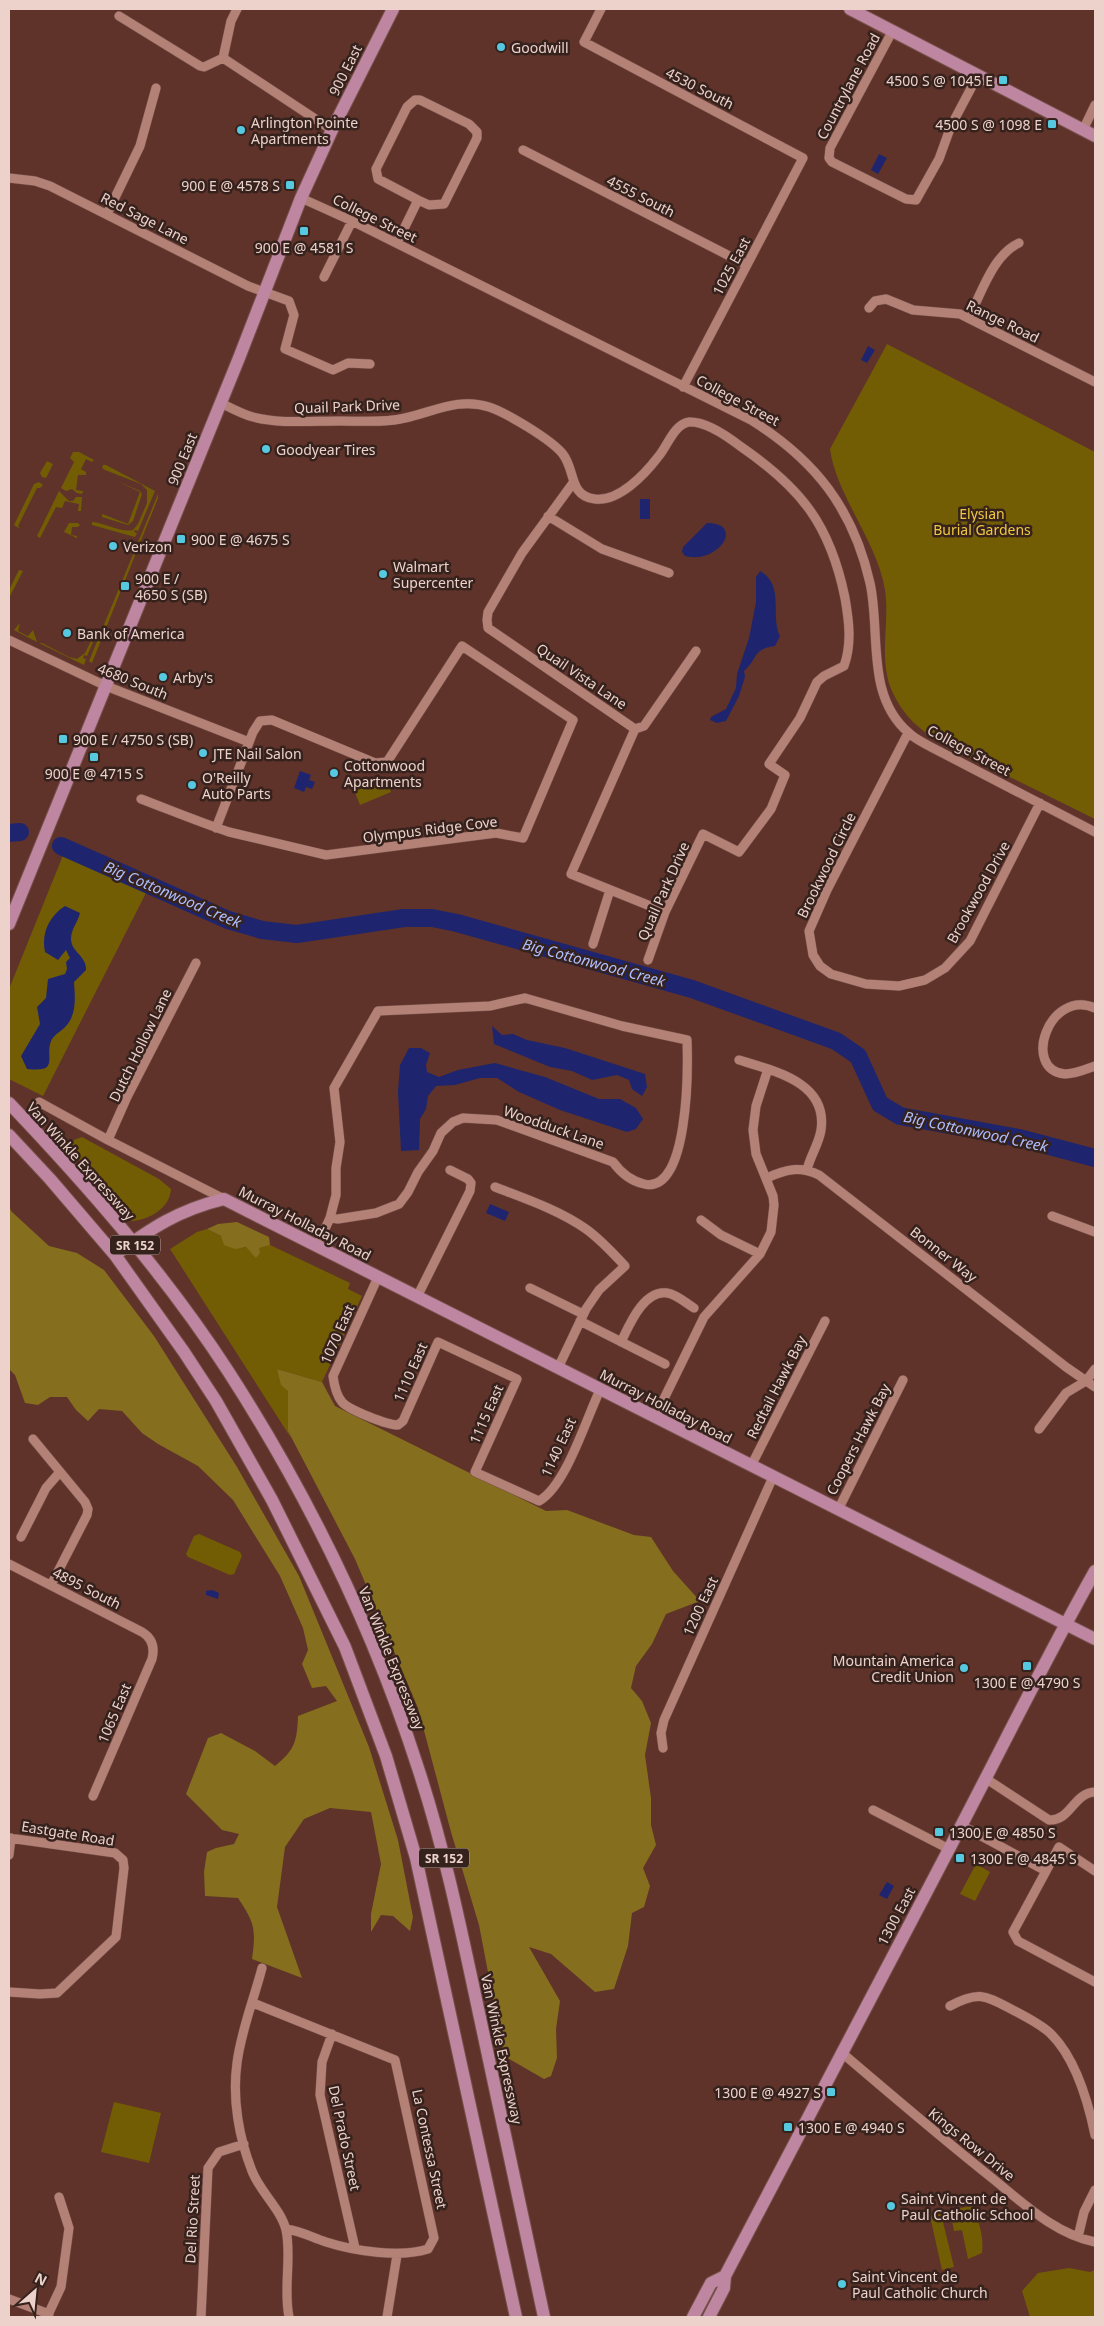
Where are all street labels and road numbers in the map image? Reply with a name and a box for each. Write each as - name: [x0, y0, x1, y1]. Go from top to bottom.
- street label: Countrylane Road: [812, 29, 884, 143]
- street label: 900 East: [324, 41, 366, 99]
- street label: 4530 South: [663, 63, 737, 113]
- street label: 4555 South: [604, 171, 678, 221]
- street label: Red Sage Lane: [98, 188, 192, 248]
- street label: College Street: [330, 189, 420, 247]
- street label: 1025 East: [708, 234, 754, 298]
- street label: Range Road: [963, 295, 1043, 347]
- street label: College Street: [693, 370, 783, 430]
- street label: Quail Park Drive: [294, 395, 400, 417]
- street label: 900 East: [163, 430, 201, 488]
- street label: Quail Vista Lane: [533, 639, 631, 713]
- street label: 4680 South: [95, 658, 171, 704]
- street label: College Street: [924, 720, 1014, 780]
- street label: Brookwood Circle: [792, 809, 860, 921]
- street label: Olympus Ridge Cove: [362, 811, 499, 847]
- street label: Brookwood Drive: [942, 838, 1014, 946]
- street label: Quail Park Drive: [633, 839, 693, 943]
- street label: Dutch Hollow Lane: [104, 985, 176, 1105]
- street label: Van Winkle Expressway: [23, 1098, 140, 1225]
- street label: Woodduck Lane: [501, 1101, 607, 1153]
- street label: Murray Holladay Road: [236, 1181, 374, 1265]
- street label: Bonner Way: [907, 1222, 982, 1287]
- road number: SR 152: [110, 1236, 160, 1254]
- street label: 1070 East: [315, 1301, 359, 1367]
- street label: Redtail Hawk Bay: [742, 1331, 811, 1442]
- street label: 1110 East: [388, 1339, 432, 1405]
- street label: Murray Holladay Road: [597, 1364, 735, 1448]
- street label: Coopers Hawk Bay: [822, 1379, 895, 1498]
- street label: 1115 East: [464, 1381, 508, 1447]
- street label: 1140 East: [536, 1414, 580, 1480]
- street label: 4895 South: [50, 1563, 124, 1613]
- street label: 1200 East: [678, 1573, 722, 1639]
- street label: Van Winkle Expressway: [355, 1584, 430, 1733]
- street label: 1065 East: [93, 1680, 135, 1746]
- street label: Eastgate Road: [20, 1816, 116, 1850]
- road number: SR 152: [419, 1849, 469, 1868]
- street label: 1300 East: [873, 1884, 919, 1948]
- street label: Van Winkle Expressway: [477, 1972, 527, 2127]
- street label: Del Prado Street: [325, 2084, 365, 2192]
- street label: La Contessa Street: [408, 2087, 452, 2211]
- street label: Kings Row Drive: [925, 2103, 1019, 2185]
- street label: Del Rio Street: [180, 2174, 204, 2264]

